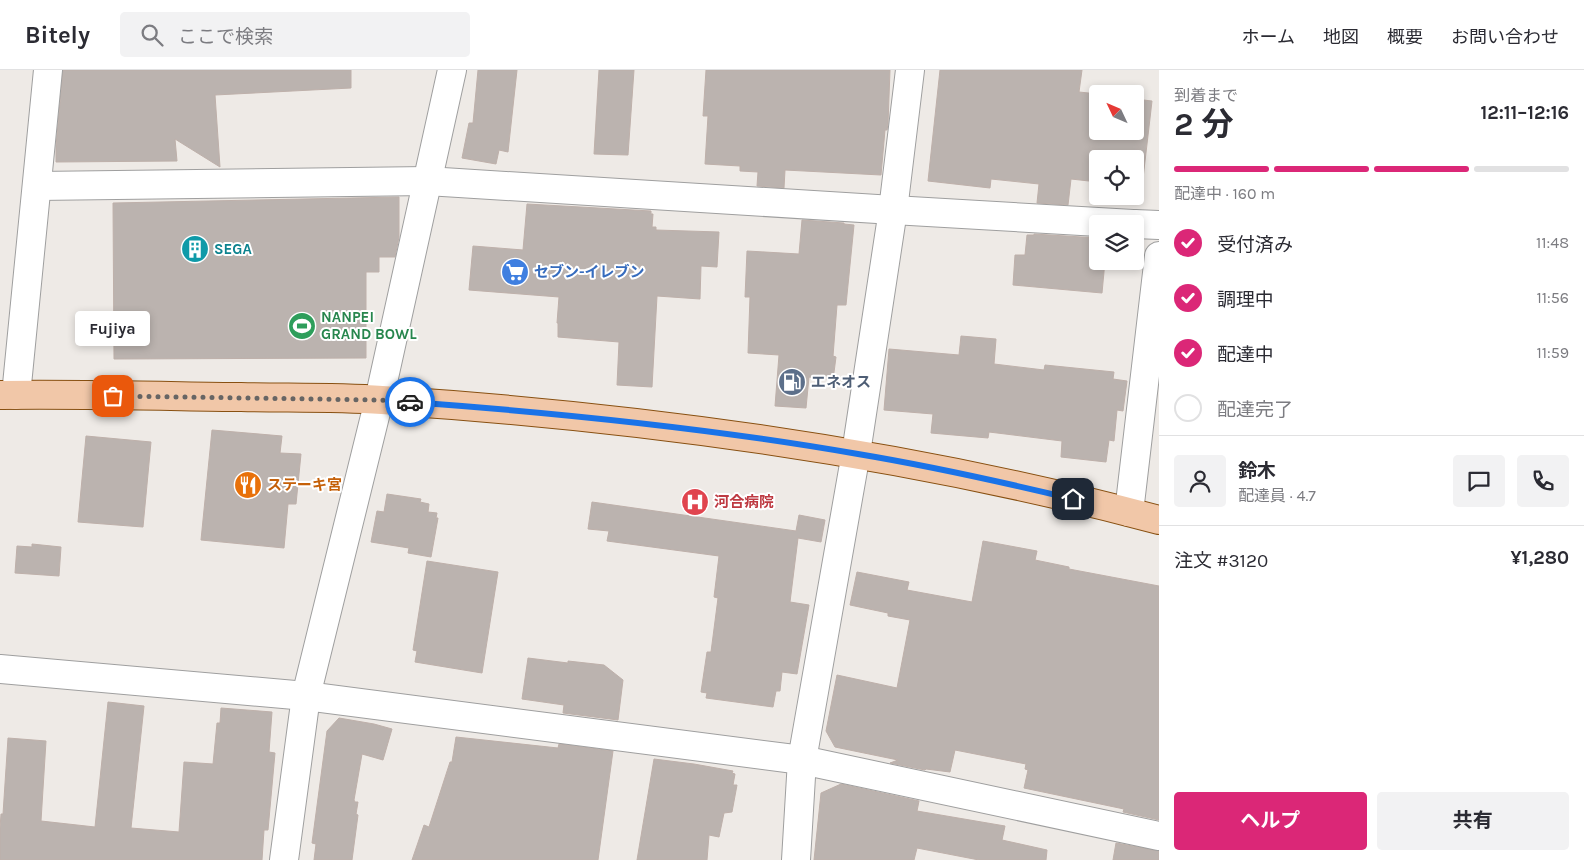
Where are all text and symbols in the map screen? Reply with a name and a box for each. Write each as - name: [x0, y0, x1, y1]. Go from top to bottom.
- search box: [120, 12, 470, 57]
- text: Bitely: [25, 21, 90, 49]
- icon: search: [138, 21, 166, 49]
- text: ここで検索: [178, 26, 273, 48]
- text: ホーム: [1242, 26, 1295, 48]
- text: 地図: [1323, 26, 1359, 48]
- text: 概要: [1387, 26, 1423, 48]
- text: お問い合わせ: [1451, 26, 1559, 48]
- north arrow: [1089, 85, 1144, 140]
- map controls: [1089, 85, 1144, 270]
- text: 到着まで: [1174, 86, 1238, 105]
- text: 12:11–12:16: [1480, 102, 1569, 124]
- text: 2 分: [1174, 106, 1233, 143]
- button: locate: [1089, 150, 1144, 205]
- text: 配達中 · 160 m: [1174, 184, 1275, 203]
- button: layers: [1089, 215, 1144, 270]
- icon: check: [1174, 229, 1202, 257]
- text: 11:48: [1536, 233, 1569, 252]
- building icon: SEGA: [180, 234, 210, 264]
- text: 受付済み: [1217, 234, 1293, 256]
- place label: SEGA: [214, 240, 253, 258]
- supermarket icon: セブン-イレブン: [500, 257, 530, 287]
- place label: セブン-イレブン: [534, 263, 645, 281]
- icon: check: [1174, 284, 1202, 312]
- text: 11:56: [1537, 288, 1569, 307]
- text: 調理中: [1217, 289, 1274, 311]
- place label: NANPEI GRAND BOWL: [321, 308, 417, 343]
- callout: Fujiya: [76, 311, 150, 346]
- sports icon: NANPEI GRAND BOWL: [287, 311, 317, 341]
- text: Fujiya: [89, 319, 136, 338]
- icon: check: [1174, 339, 1202, 367]
- text: 11:59: [1536, 343, 1569, 362]
- text: 配達中: [1217, 344, 1274, 366]
- fuel station icon: エネオス: [777, 367, 807, 397]
- place label: エネオス: [811, 373, 871, 391]
- pin: [92, 375, 134, 417]
- courier: [385, 377, 435, 427]
- icon: bag: [99, 382, 127, 410]
- icon: car: [396, 388, 424, 416]
- text: 配達完了: [1217, 399, 1293, 421]
- button: person: [1174, 455, 1226, 507]
- button: chat: [1453, 455, 1505, 507]
- button: phone: [1517, 455, 1569, 507]
- text: 鈴木: [1238, 460, 1276, 482]
- restaurant icon: ステーキ宮: [233, 470, 263, 500]
- place label: ステーキ宮: [267, 476, 342, 494]
- pin: [1052, 478, 1094, 520]
- icon: home: [1059, 485, 1087, 513]
- text: 配達員 · 4.7: [1238, 486, 1316, 505]
- hospital icon: 河合病院: [680, 487, 710, 517]
- place label: 河合病院: [714, 493, 774, 511]
- text: ¥1,280: [1510, 547, 1569, 569]
- text: 注文 #3120: [1174, 550, 1268, 572]
- button: ヘルプ: [1174, 792, 1367, 850]
- button: 共有: [1377, 792, 1569, 850]

